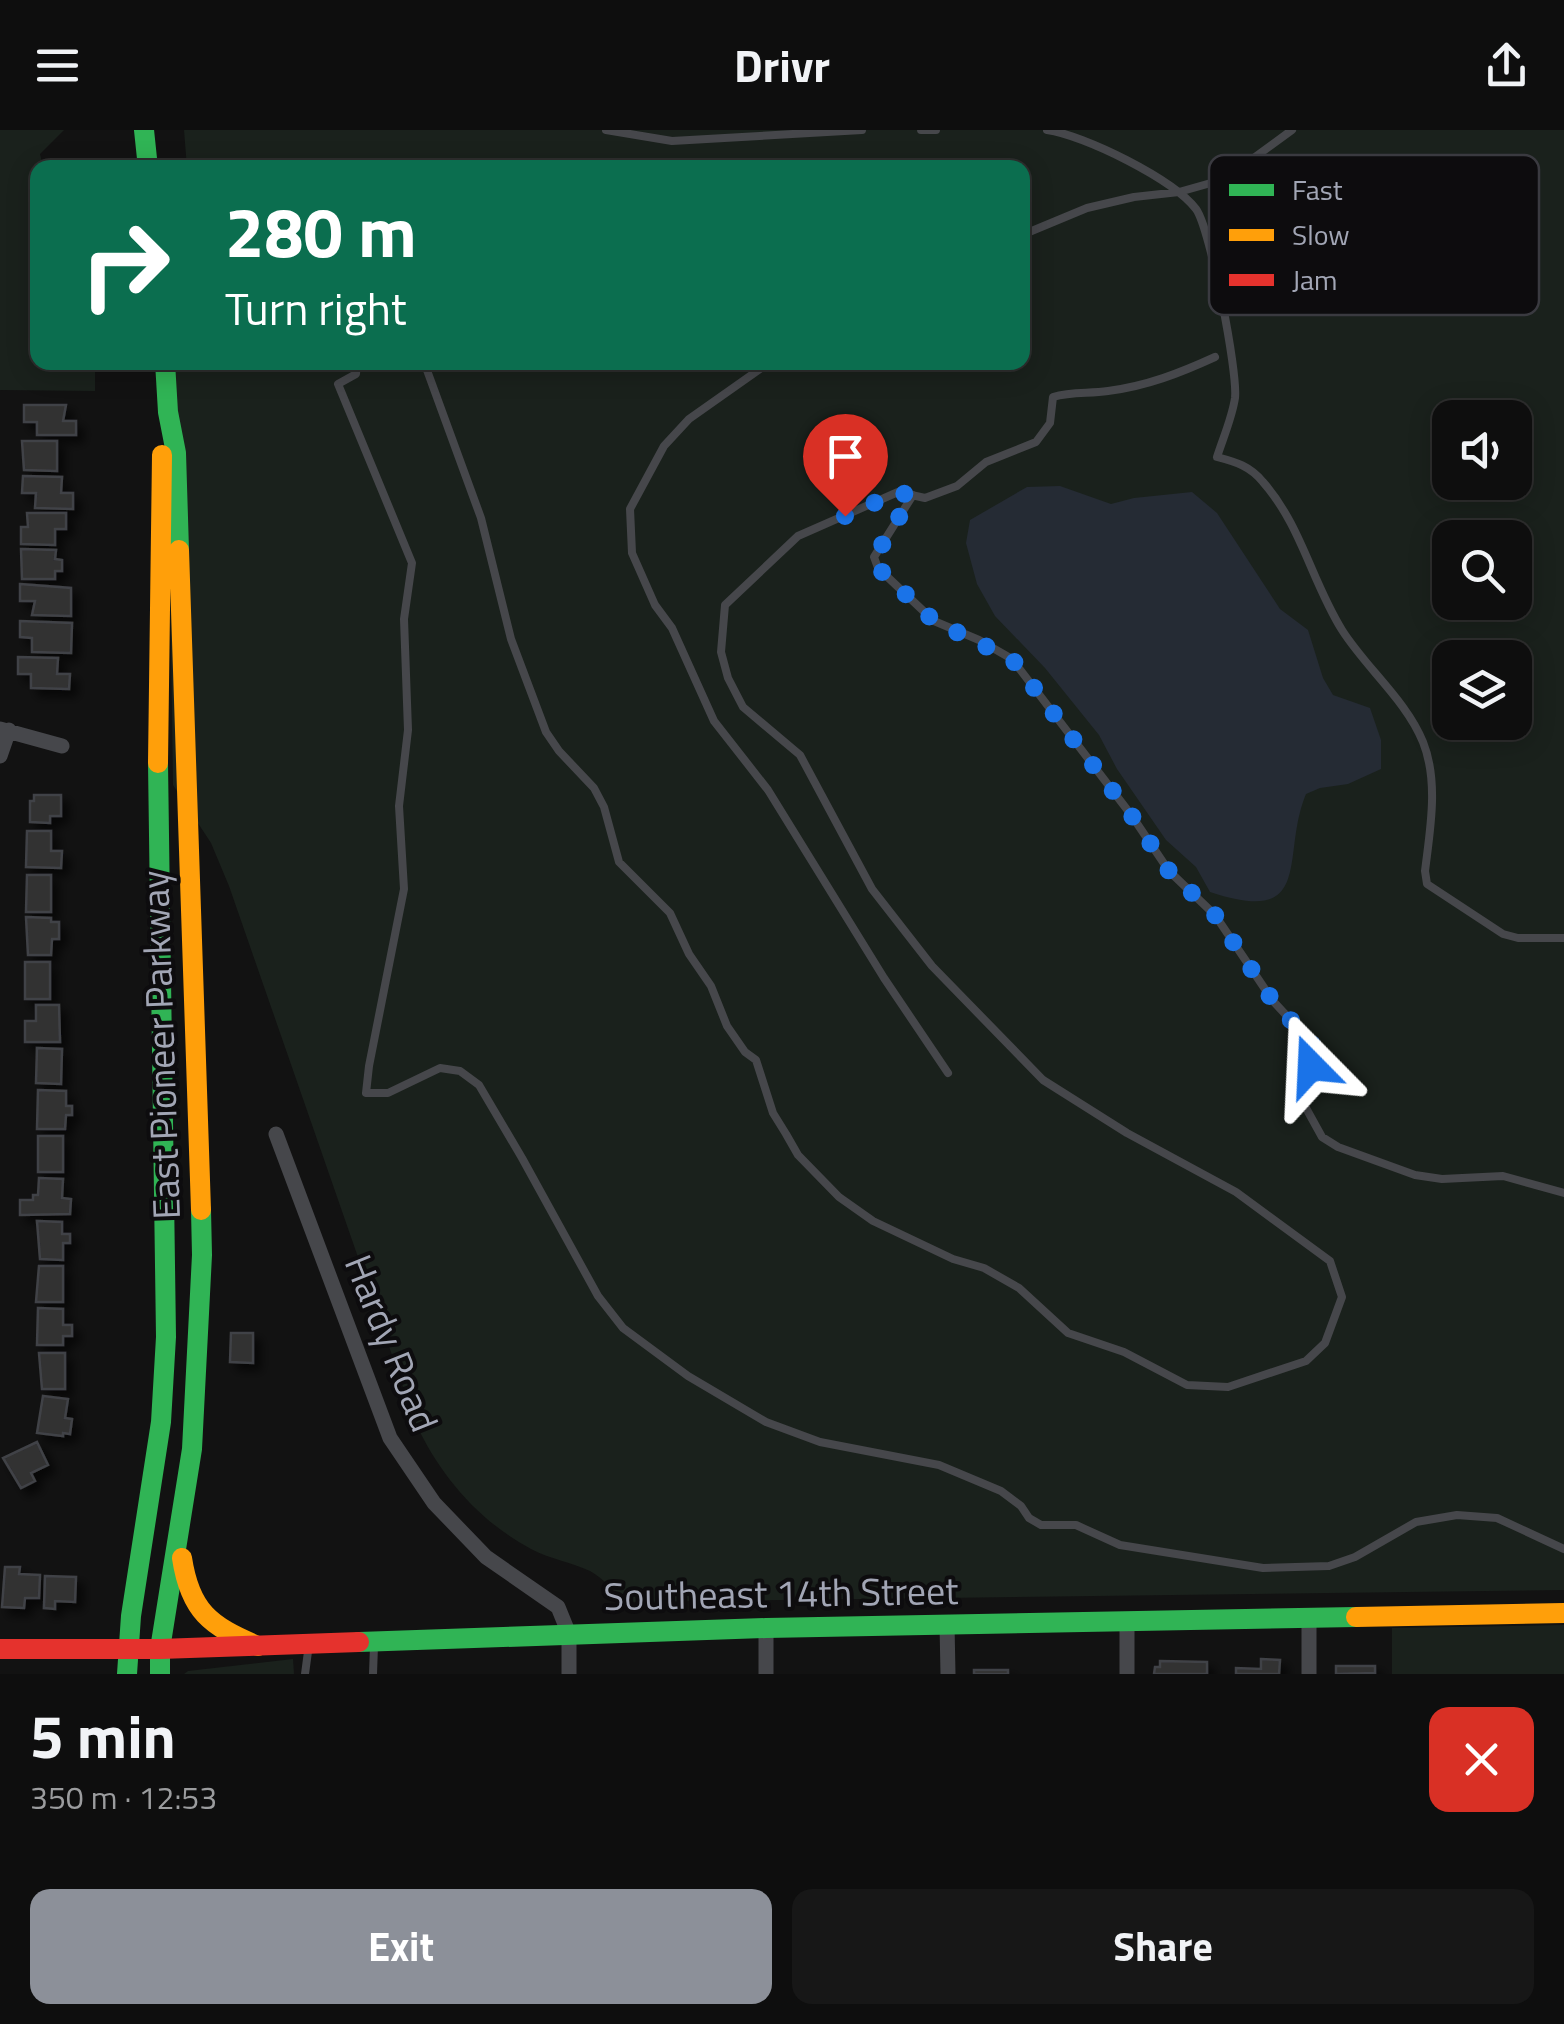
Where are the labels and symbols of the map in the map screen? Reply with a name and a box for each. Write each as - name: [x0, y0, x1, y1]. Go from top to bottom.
- legend: [1209, 155, 1539, 315]
- text: Fast: [1292, 168, 1343, 211]
- text: Slow: [1292, 213, 1350, 256]
- text: Jam: [1292, 258, 1338, 301]
- pin: [803, 414, 888, 517]
- street label: East Pioneer Parkway: [125, 869, 195, 1221]
- position arrow: [1259, 1014, 1363, 1118]
- street label: Hardy Road: [330, 1246, 454, 1440]
- street label: Southeast 14th Street: [603, 1561, 959, 1625]

